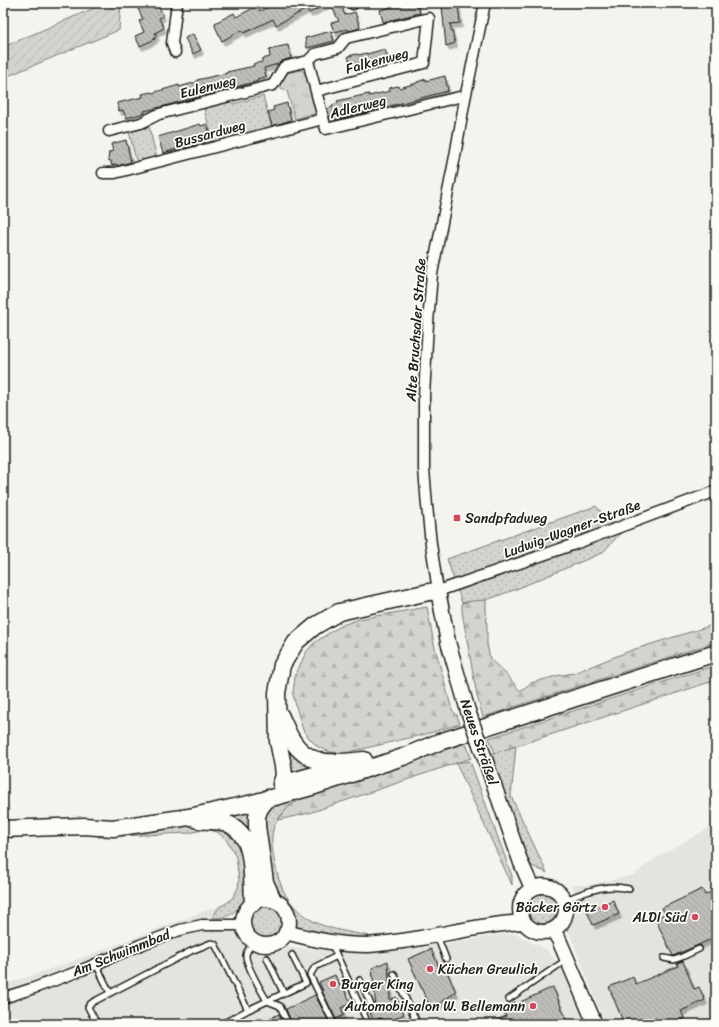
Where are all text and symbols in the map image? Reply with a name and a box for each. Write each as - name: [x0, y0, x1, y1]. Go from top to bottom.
- street label: Falkenweg: [343, 41, 411, 81]
- street label: Eulenweg: [177, 68, 239, 106]
- street label: Adlerweg: [326, 88, 389, 126]
- street label: Bussardweg: [172, 112, 248, 156]
- street label: Alte Bruchsaler Straße: [398, 257, 433, 403]
- street label: Ludwig-Wagner-Straße: [500, 492, 644, 565]
- place label: Sandpfadweg: [465, 506, 547, 531]
- marker: Sandpfadweg: [452, 513, 462, 523]
- street label: Neues Sträßel: [453, 695, 506, 789]
- place label: Bäcker Görtz: [516, 895, 597, 920]
- marker: Bäcker Görtz: [600, 902, 610, 912]
- place label: ALDI Süd: [632, 905, 689, 930]
- marker: ALDI Süd: [690, 912, 700, 922]
- street label: Am Schwimmbad: [67, 921, 175, 984]
- place label: Küchen Greulich: [438, 957, 538, 982]
- marker: Küchen Greulich: [425, 964, 435, 974]
- place label: Burger King: [341, 972, 414, 997]
- marker: Burger King: [328, 979, 338, 989]
- place label: Automobilsalon W. Bellemann: [344, 994, 525, 1019]
- marker: Automobilsalon W. Bellemann: [528, 1001, 538, 1011]

